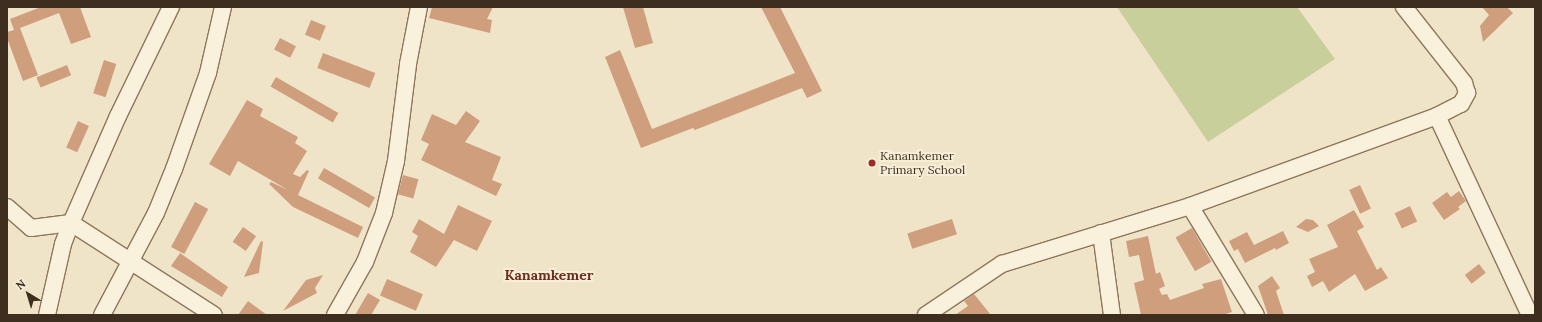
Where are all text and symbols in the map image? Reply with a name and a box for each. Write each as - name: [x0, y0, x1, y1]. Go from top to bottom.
- place label: Kanamkemer Primary School: [880, 149, 965, 177]
- marker: Kanamkemer Primary School: [867, 158, 877, 168]
- district label: Kanamkemer: [504, 267, 594, 283]
- north arrow: [8, 274, 48, 314]
- text: N: [13, 276, 28, 293]

